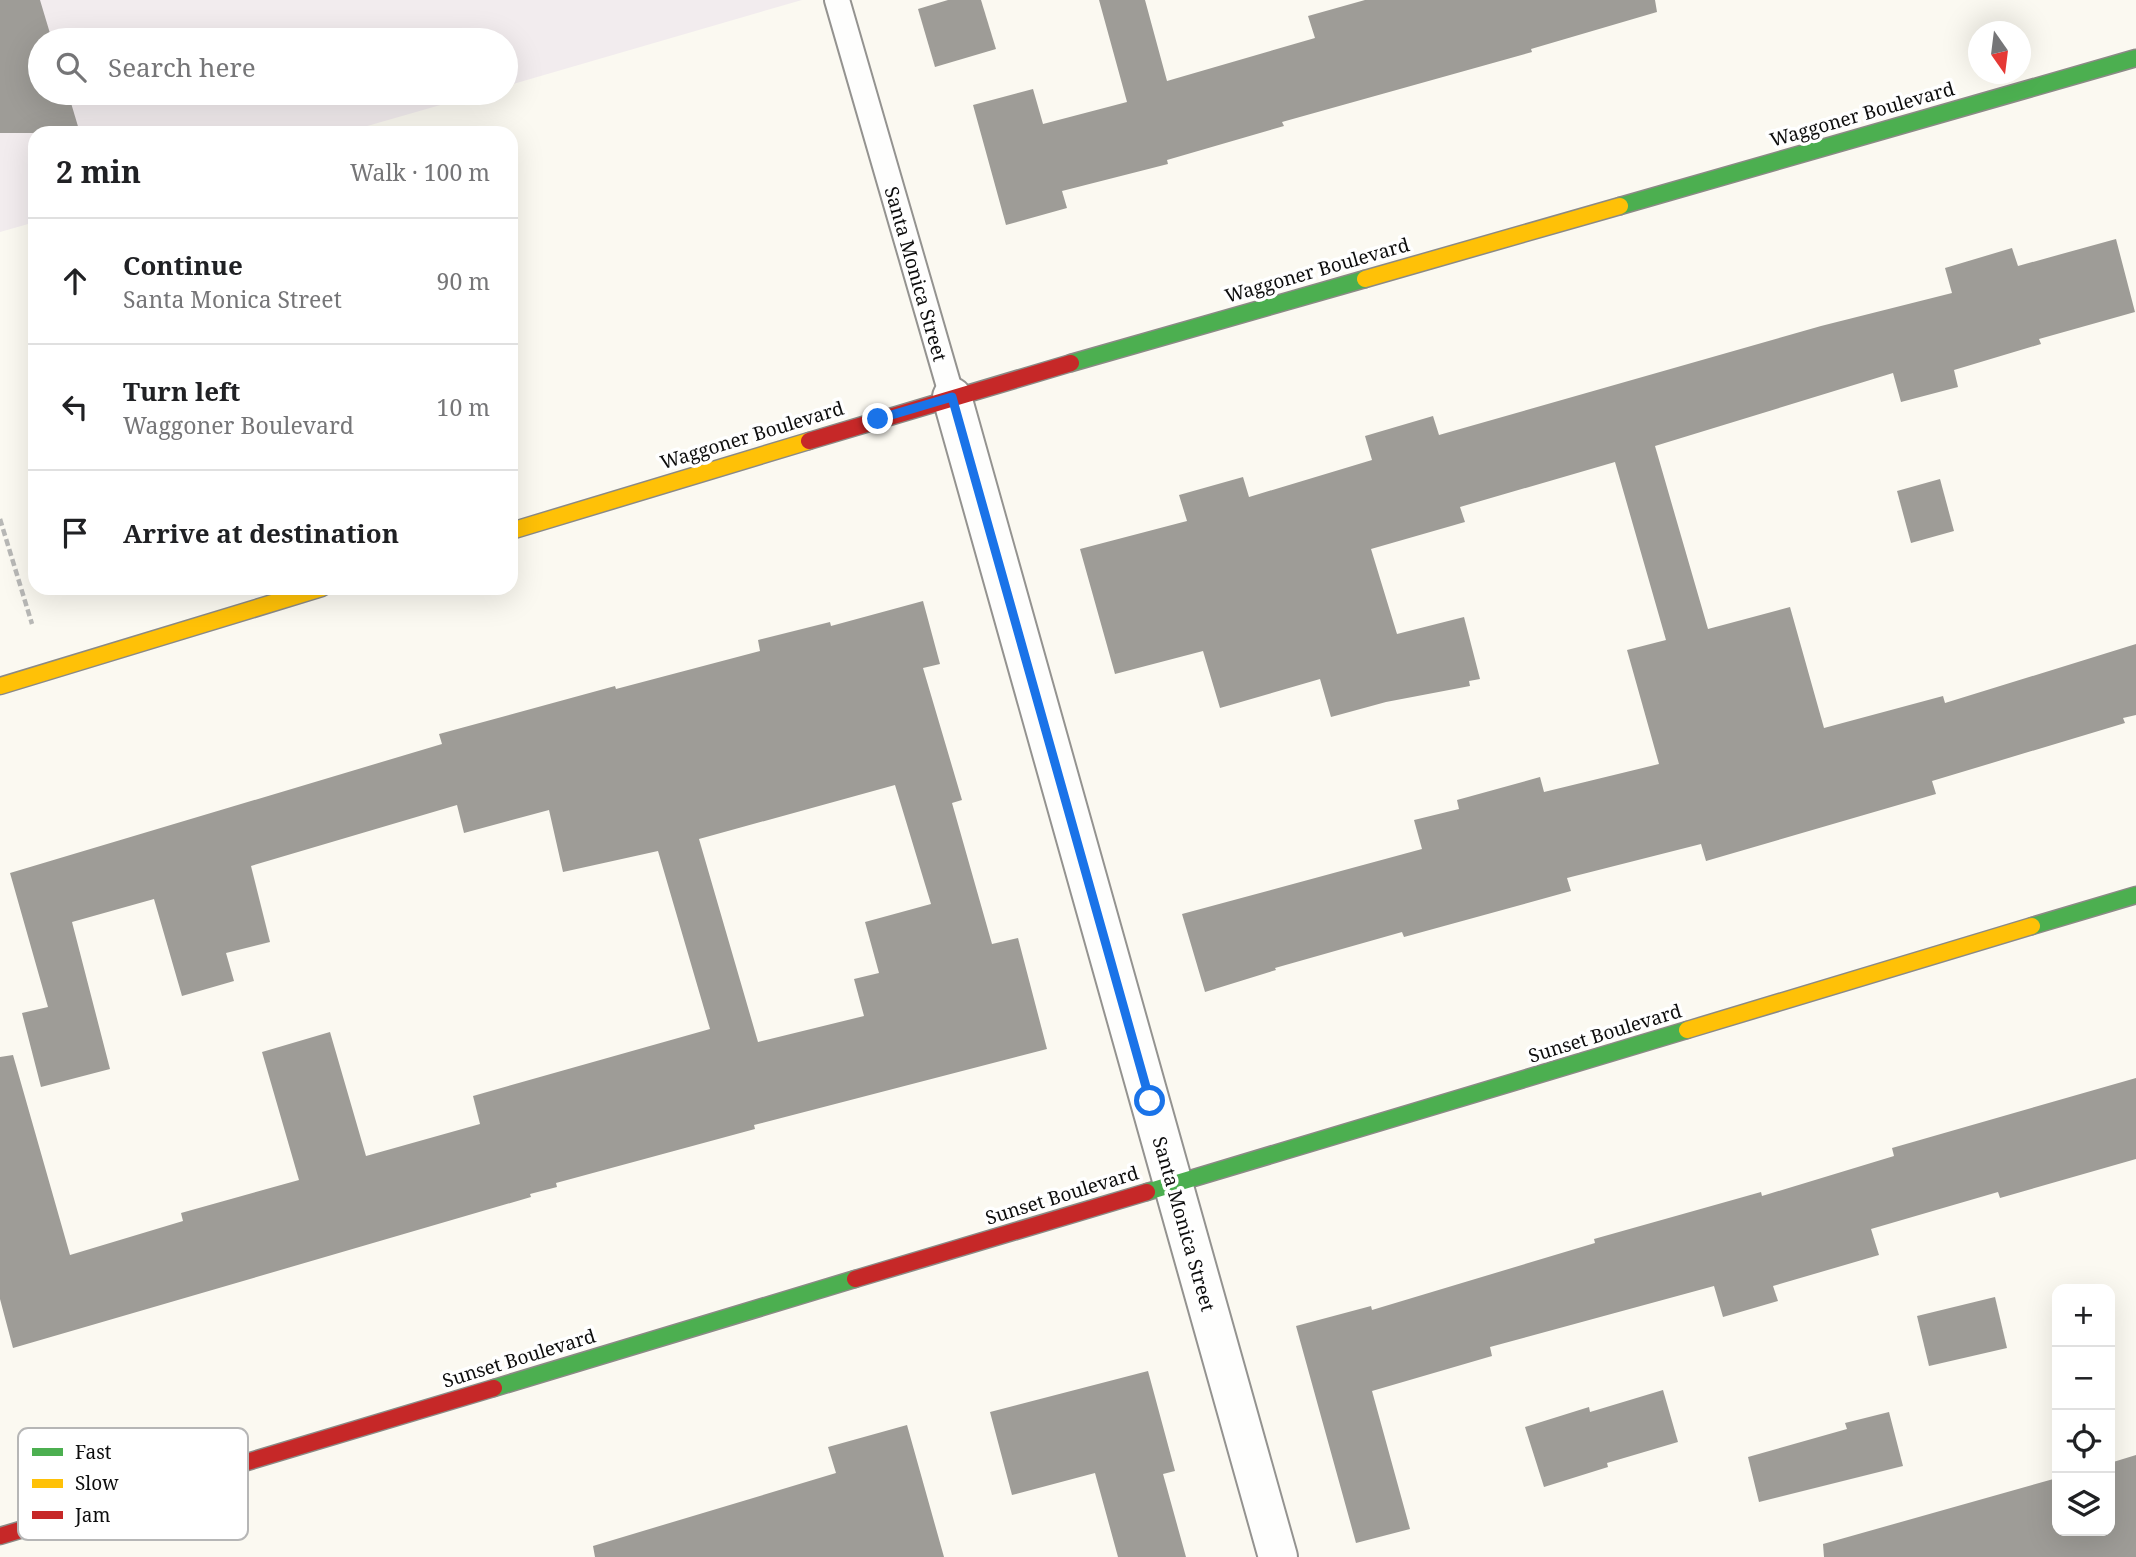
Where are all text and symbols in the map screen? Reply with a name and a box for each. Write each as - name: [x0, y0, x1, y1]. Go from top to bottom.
- north arrow: [1968, 21, 2031, 84]
- search box: [28, 28, 518, 105]
- icon: search: [52, 48, 90, 86]
- text: Search here: [108, 49, 256, 85]
- street label: Waggoner Boulevard: [1767, 75, 1958, 153]
- text: 2 min: [56, 151, 141, 192]
- text: Walk · 100 m: [350, 156, 490, 188]
- street label: Santa Monica Street: [879, 184, 953, 365]
- street label: Waggoner Boulevard: [1222, 231, 1413, 309]
- text: Continue: [123, 247, 243, 283]
- icon: ahead: [56, 262, 94, 300]
- text: 90 m: [437, 265, 490, 297]
- text: Santa Monica Street: [123, 283, 342, 315]
- text: Turn left: [123, 373, 240, 409]
- icon: left: [56, 388, 94, 426]
- text: 10 m: [437, 391, 490, 423]
- street label: Waggoner Boulevard: [657, 395, 847, 475]
- route end: [862, 403, 893, 434]
- text: Waggoner Boulevard: [123, 409, 354, 441]
- icon: arrive: [56, 514, 94, 552]
- text: Arrive at destination: [123, 515, 399, 551]
- street label: Sunset Boulevard: [1525, 997, 1685, 1069]
- route start: [1134, 1085, 1165, 1116]
- street label: Santa Monica Street: [1147, 1134, 1221, 1315]
- street label: Sunset Boulevard: [982, 1159, 1142, 1231]
- map controls: [2052, 1284, 2115, 1536]
- button: +: [2052, 1284, 2115, 1347]
- street label: Sunset Boulevard: [439, 1322, 599, 1394]
- button: −: [2052, 1347, 2115, 1410]
- button: locate: [2052, 1410, 2115, 1473]
- legend: [18, 1428, 248, 1540]
- text: Fast: [75, 1439, 112, 1465]
- text: Slow: [75, 1470, 119, 1496]
- button: layers: [2052, 1473, 2115, 1536]
- text: Jam: [74, 1502, 110, 1528]

